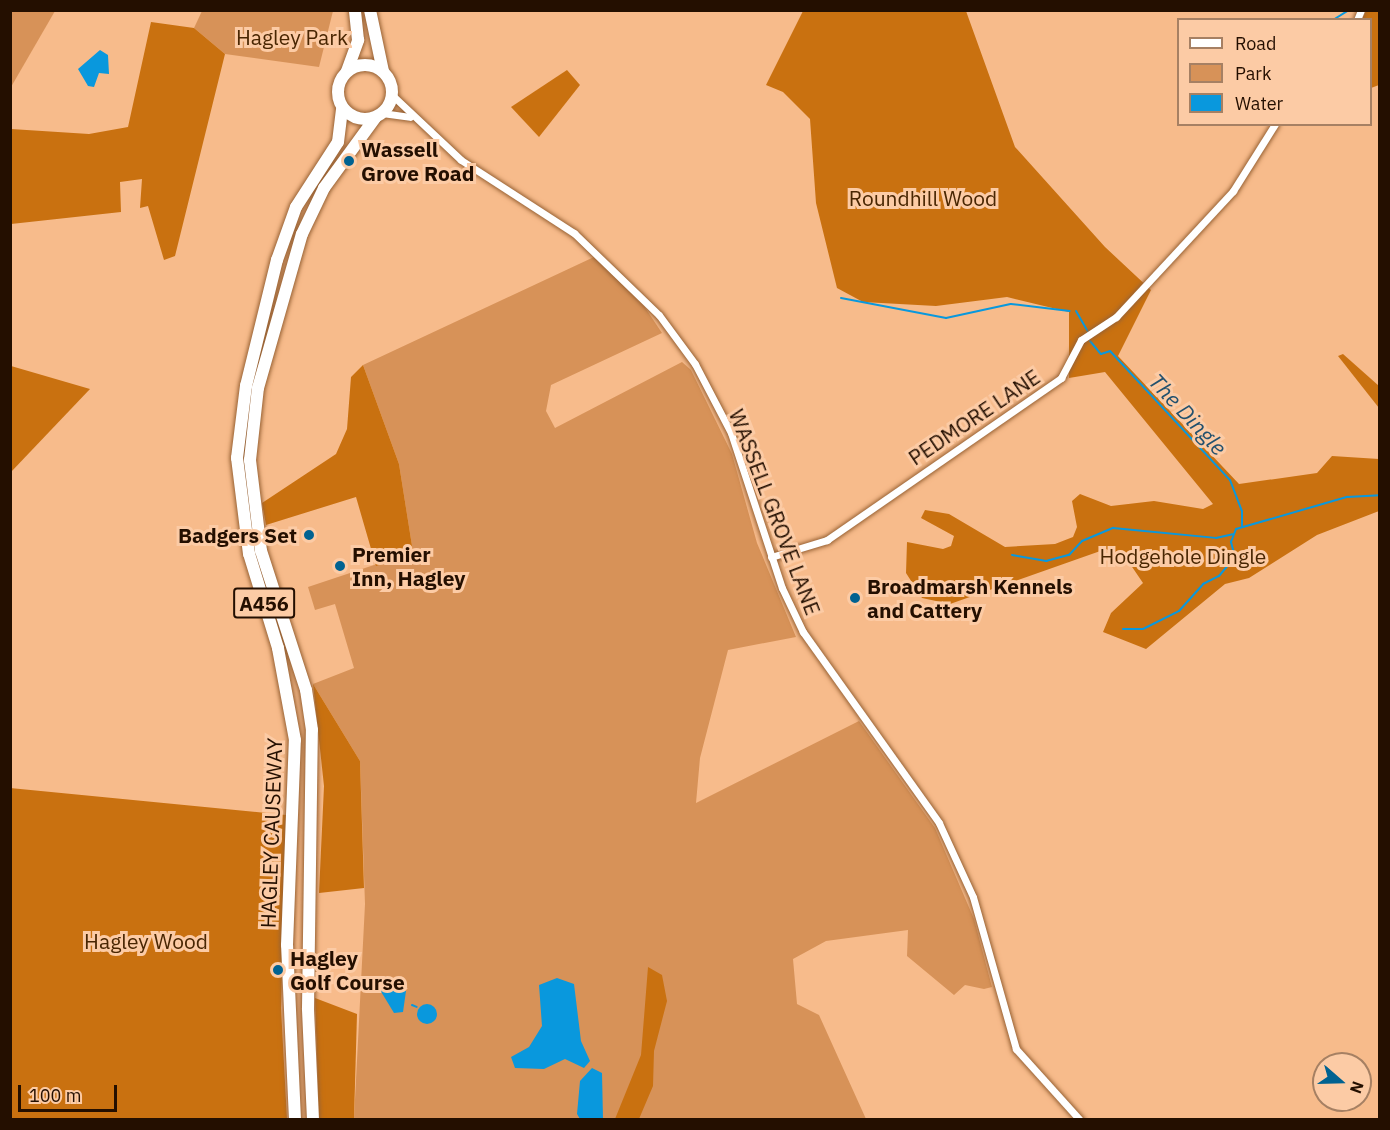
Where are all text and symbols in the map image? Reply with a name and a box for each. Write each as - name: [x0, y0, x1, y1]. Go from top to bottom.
- legend: [1177, 18, 1372, 126]
- park label: Hagley Park: [236, 24, 348, 50]
- text: Road: [1235, 32, 1276, 55]
- text: Park: [1235, 62, 1271, 85]
- text: Water: [1235, 92, 1283, 115]
- place label: Wassell Grove Road: [361, 136, 474, 186]
- marker: Wassell Grove Road: [342, 154, 356, 168]
- park label: Roundhill Wood: [849, 185, 997, 211]
- street label: PEDMORE LANE: [903, 364, 1045, 470]
- water label: The Dingle: [1144, 368, 1232, 460]
- street label: WASSELL GROVE LANE: [724, 406, 826, 618]
- place label: Badgers Set: [178, 522, 297, 548]
- marker: Badgers Set: [302, 528, 316, 542]
- place label: Premier Inn, Hagley: [352, 541, 466, 591]
- park label: Hodgehole Dingle: [1100, 543, 1266, 569]
- marker: Premier Inn, Hagley: [333, 559, 347, 573]
- place label: Broadmarsh Kennels and Cattery: [867, 573, 1073, 623]
- road number: A456: [232, 586, 296, 620]
- marker: Broadmarsh Kennels and Cattery: [848, 591, 862, 605]
- street label: HAGLEY CAUSEWAY: [255, 737, 287, 929]
- park label: Hagley Wood: [84, 928, 208, 954]
- place label: Hagley Golf Course: [290, 945, 405, 995]
- marker: Hagley Golf Course: [271, 963, 285, 977]
- north arrow: [1312, 1052, 1372, 1112]
- scale bar: [21, 1073, 120, 1111]
- text: N: [1346, 1079, 1368, 1096]
- text: 100 m: [29, 1084, 81, 1107]

